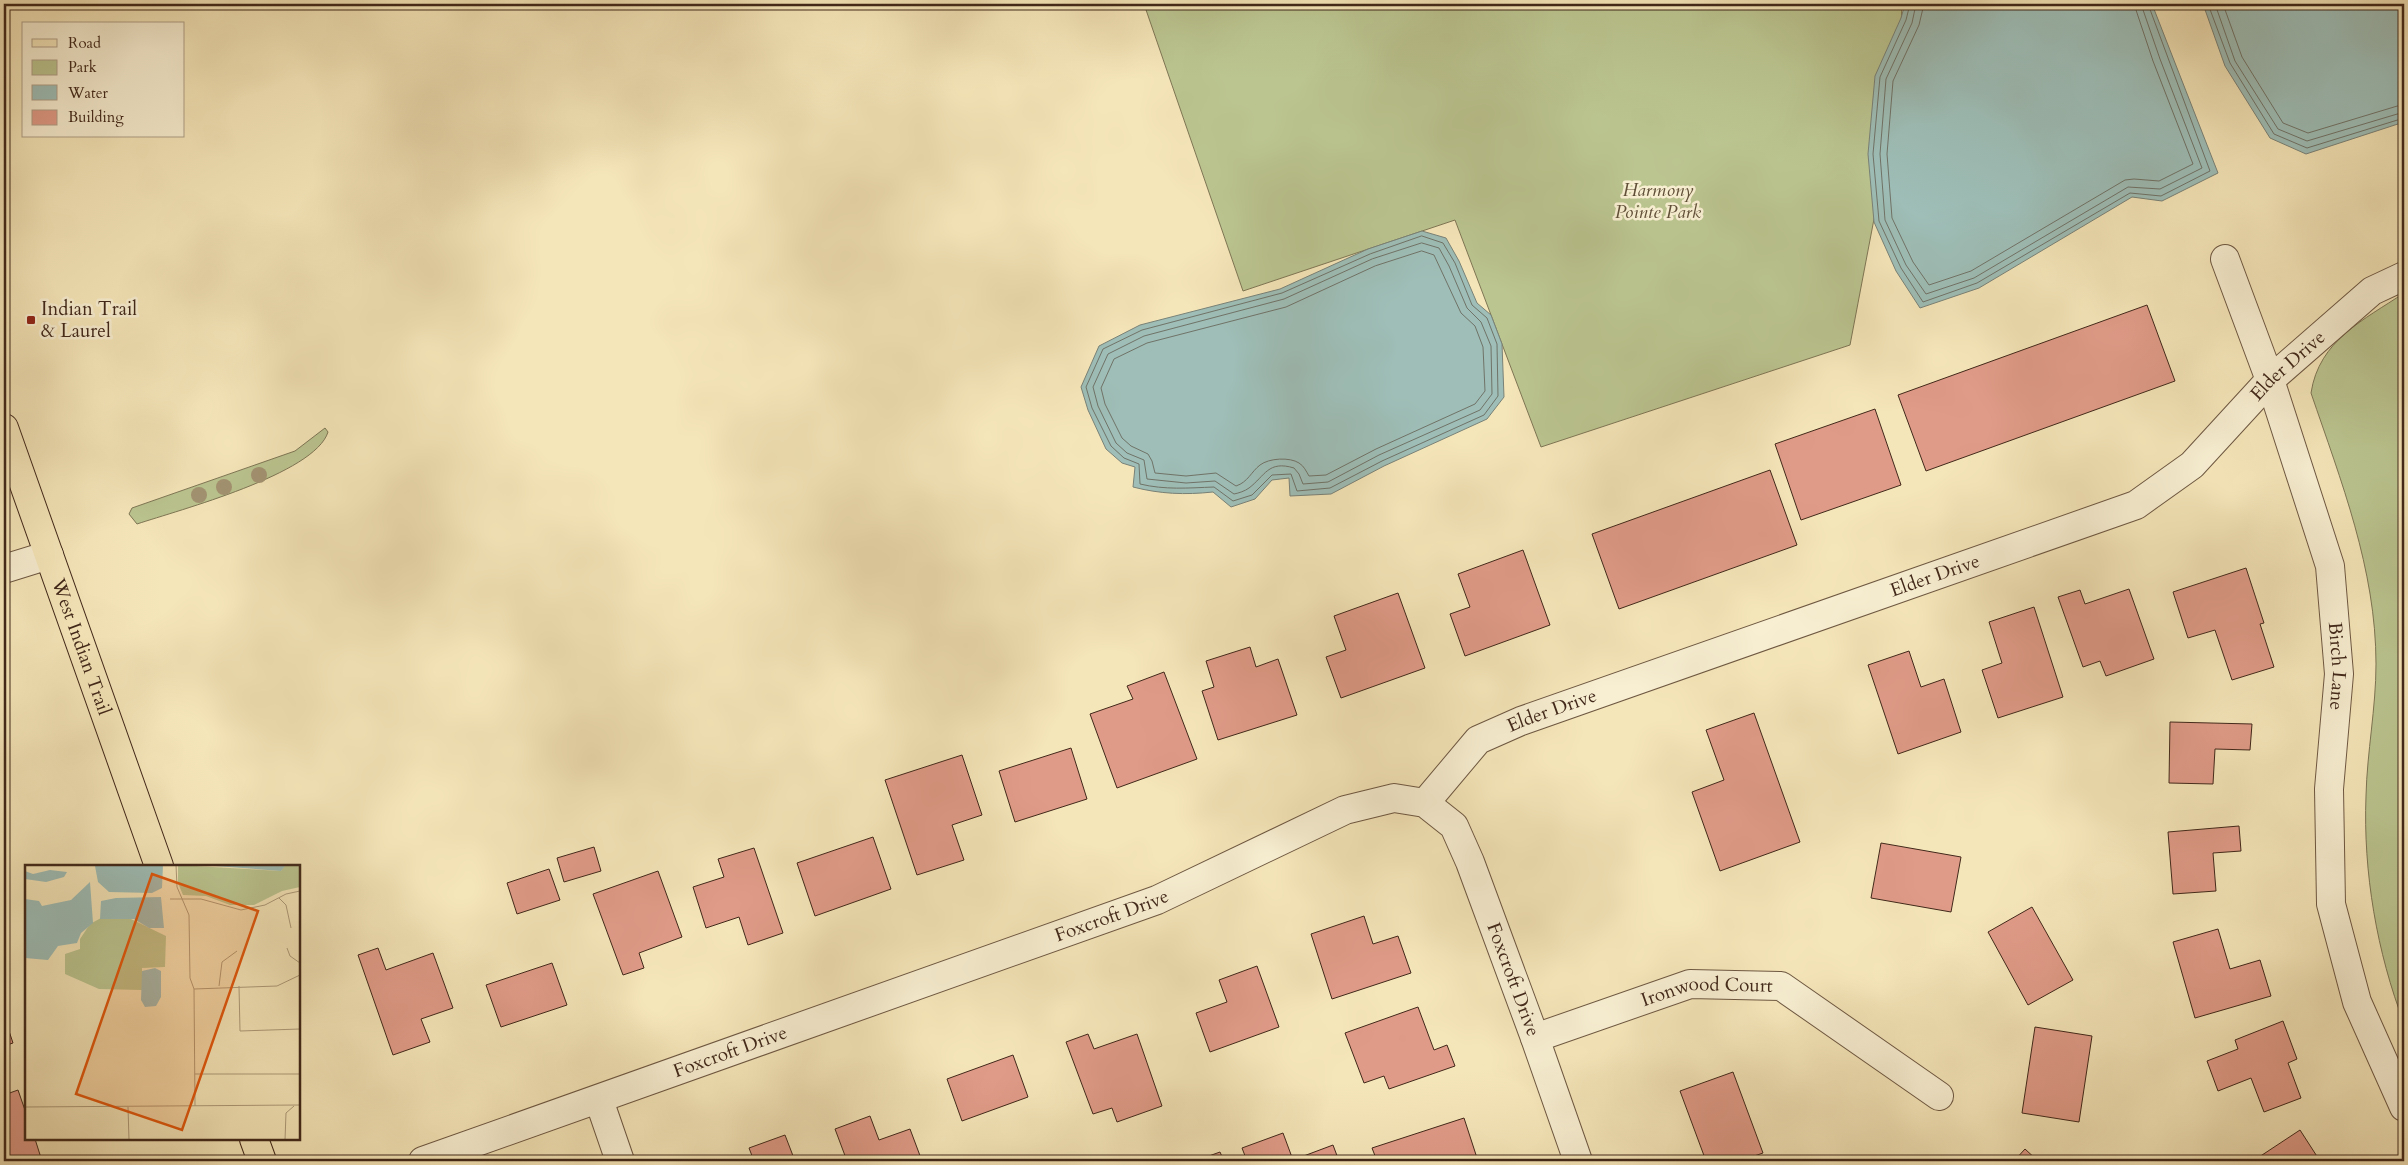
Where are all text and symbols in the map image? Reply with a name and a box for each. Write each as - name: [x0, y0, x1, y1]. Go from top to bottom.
- legend: [22, 22, 185, 138]
- text: Road: [68, 33, 101, 53]
- text: Park: [68, 57, 97, 77]
- text: Water: [67, 83, 109, 103]
- text: Building: [68, 107, 124, 127]
- park label: Harmony Pointe Park: [1615, 177, 1702, 225]
- place label: Indian Trail & Laurel: [41, 296, 137, 344]
- marker: Indian Trail & Laurel: [25, 314, 37, 326]
- street label: Elder Drive: [2244, 325, 2331, 407]
- street label: Elder Drive: [1887, 548, 1983, 603]
- street label: West Indian Trail: [45, 574, 118, 719]
- street label: Birch Lane: [2322, 621, 2352, 711]
- street label: Elder Drive: [1503, 682, 1600, 739]
- inset map: [25, 865, 300, 1140]
- street label: Foxcroft Drive: [1051, 883, 1173, 948]
- street label: Foxcroft Drive: [1481, 919, 1546, 1040]
- street label: Ironwood Court: [1638, 971, 1773, 1013]
- street label: Foxcroft Drive: [670, 1020, 791, 1084]

